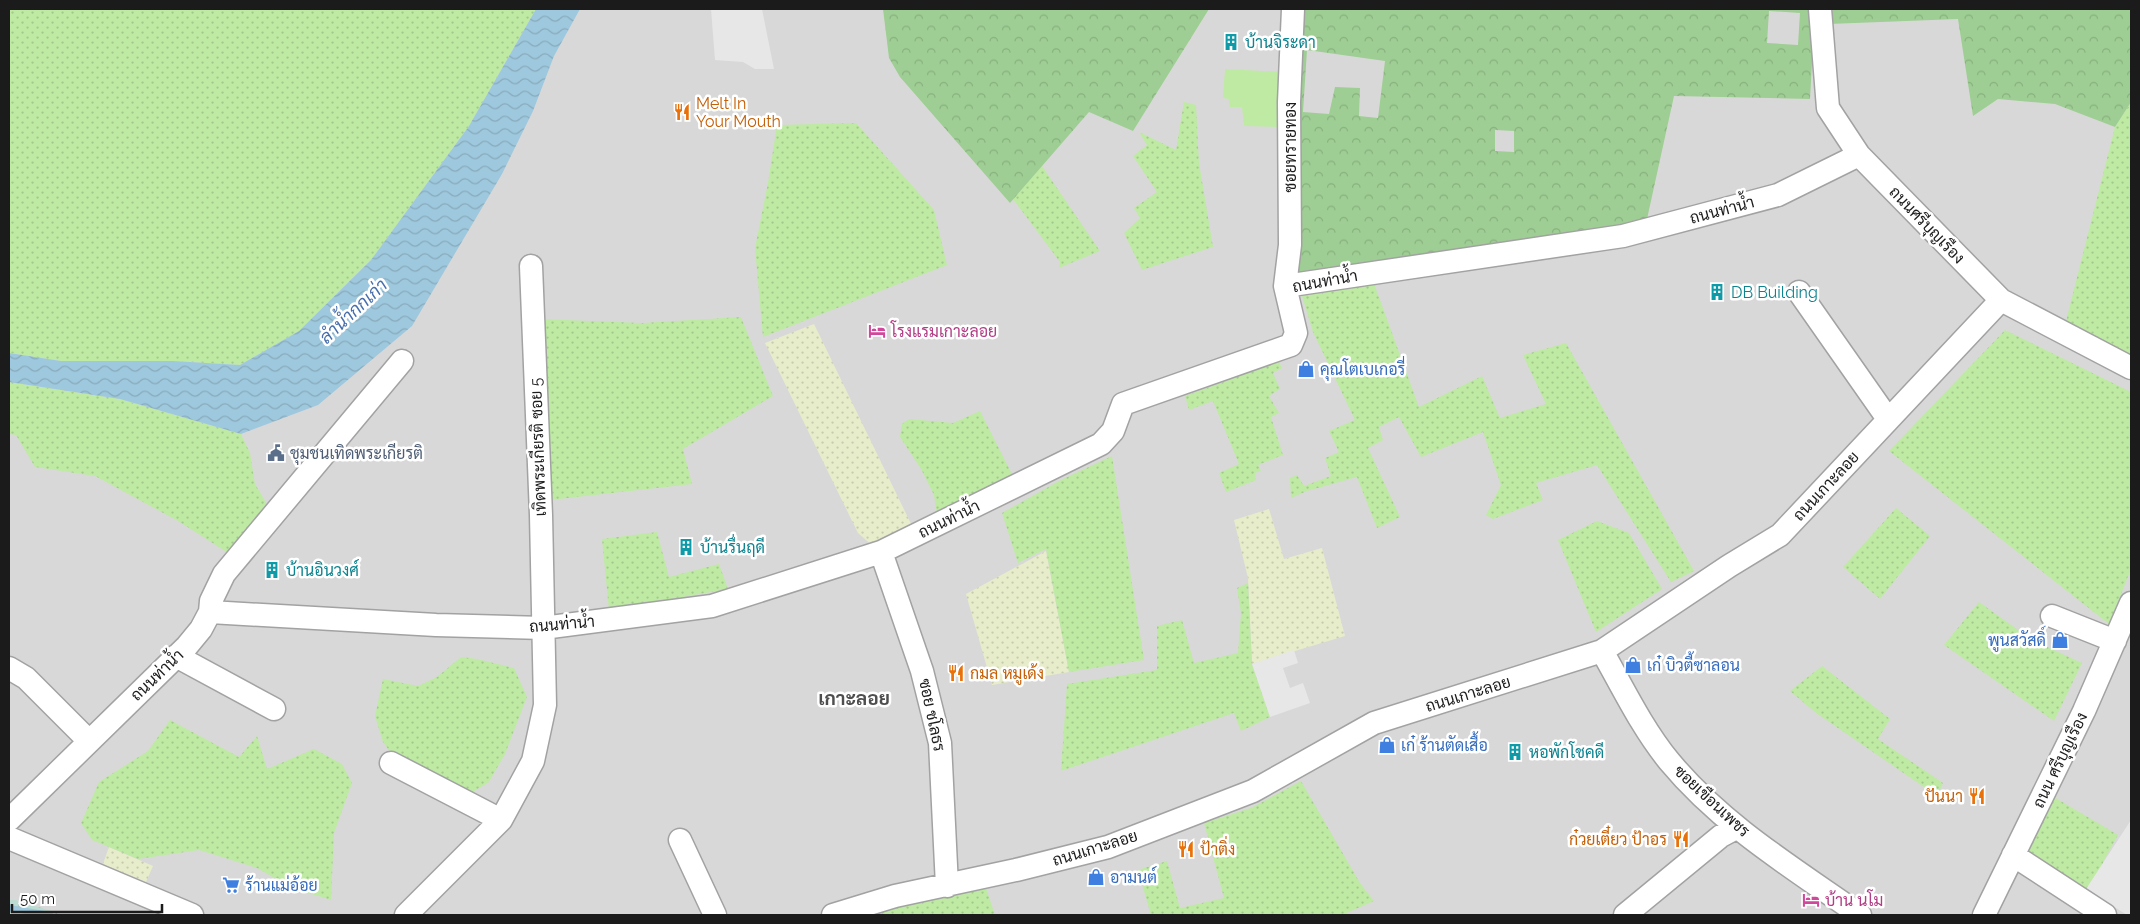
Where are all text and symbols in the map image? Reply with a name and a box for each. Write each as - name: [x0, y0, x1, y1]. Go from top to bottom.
- building icon: บ้านจิระดา: [1221, 32, 1241, 52]
- place label: บ้านจิระดา: [1245, 32, 1316, 52]
- place label: Melt In Your Mouth: [696, 94, 781, 131]
- restaurant icon: Melt In Your Mouth: [672, 102, 692, 122]
- street label: ซอยทรายทอง: [1281, 102, 1300, 192]
- street label: ถนนศรีบุญเรือง: [1884, 181, 1970, 269]
- street label: ถนนท่าน้ำ: [1686, 187, 1756, 228]
- street label: ถนนท่าน้ำ: [1290, 261, 1359, 296]
- water label: ลำน้ำกกเก่า: [311, 271, 391, 348]
- building icon: DB Building: [1707, 282, 1727, 302]
- place label: DB Building: [1731, 283, 1818, 302]
- place label: โรงแรมเกาะลอย: [890, 320, 997, 341]
- hotel icon: โรงแรมเกาะลอย: [867, 321, 887, 341]
- place label: คุณโตเบเกอรี่: [1320, 355, 1406, 381]
- shop icon: คุณโตเบเกอรี่: [1296, 359, 1316, 379]
- street label: เทิดพระเกียรติ ซอย 5: [524, 377, 550, 517]
- place label: ชุมชนเทิดพระเกียรติ: [290, 442, 423, 465]
- public building icon: ชุมชนเทิดพระเกียรติ: [266, 443, 286, 463]
- street label: ถนนเกาะลอย: [1789, 447, 1863, 525]
- street label: ถนนท่าน้ำ: [913, 492, 983, 542]
- place label: บ้านรื่นฤดี: [700, 533, 765, 557]
- building icon: บ้านรื่นฤดี: [676, 537, 696, 557]
- place label: บ้านอินวงศ์: [286, 558, 359, 580]
- building icon: บ้านอินวงศ์: [262, 560, 282, 580]
- street label: ถนนท่าน้ำ: [528, 607, 596, 636]
- place label: พูนสวัสดิ์: [1988, 625, 2046, 652]
- shop icon: พูนสวัสดิ์: [2050, 630, 2070, 650]
- street label: ถนนท่าน้ำ: [123, 642, 187, 705]
- place label: เก๋ บิวตี้ซาลอน: [1647, 651, 1740, 675]
- shop icon: เก๋ บิวตี้ซาลอน: [1623, 655, 1643, 675]
- restaurant icon: กมล หมูเด้ง: [946, 663, 966, 683]
- place label: กมล หมูเด้ง: [970, 663, 1044, 685]
- street label: ถนนเกาะลอย: [1423, 672, 1513, 716]
- street label: ซอย ชโลธร: [915, 676, 951, 753]
- district label: เกาะลอย: [818, 687, 890, 709]
- street label: ถนน ศรีบุญเรือง: [2027, 708, 2093, 812]
- place label: เก๋ ร้านตัดเสื้อ: [1401, 731, 1488, 755]
- shop icon: เก๋ ร้านตัดเสื้อ: [1377, 735, 1397, 755]
- place label: หอพักโชคดี: [1529, 741, 1604, 762]
- building icon: หอพักโชคดี: [1505, 742, 1525, 762]
- street label: ซอยเขือนเพชร: [1670, 760, 1755, 841]
- restaurant icon: ปันนา: [1967, 786, 1987, 806]
- place label: ปันนา: [1924, 787, 1963, 806]
- place label: ก๋วยเตี๋ยว ป้าอร: [1569, 825, 1667, 849]
- street label: ถนนเกาะลอย: [1050, 826, 1140, 870]
- restaurant icon: ก๋วยเตี๋ยว ป้าอร: [1671, 829, 1691, 849]
- place label: ป้าติ่ง: [1200, 835, 1235, 859]
- restaurant icon: ป้าติ่ง: [1176, 839, 1196, 859]
- place label: อามนต์: [1110, 865, 1157, 887]
- shop icon: อามนต์: [1086, 867, 1106, 887]
- supermarket icon: ร้านแม่อ้อย: [221, 875, 241, 895]
- place label: ร้านแม่อ้อย: [245, 875, 318, 895]
- scale bar: [12, 882, 162, 914]
- place label: บ้าน นโม: [1825, 889, 1883, 910]
- text: 50 m: [20, 890, 55, 908]
- hotel icon: บ้าน นโม: [1801, 890, 1821, 910]

